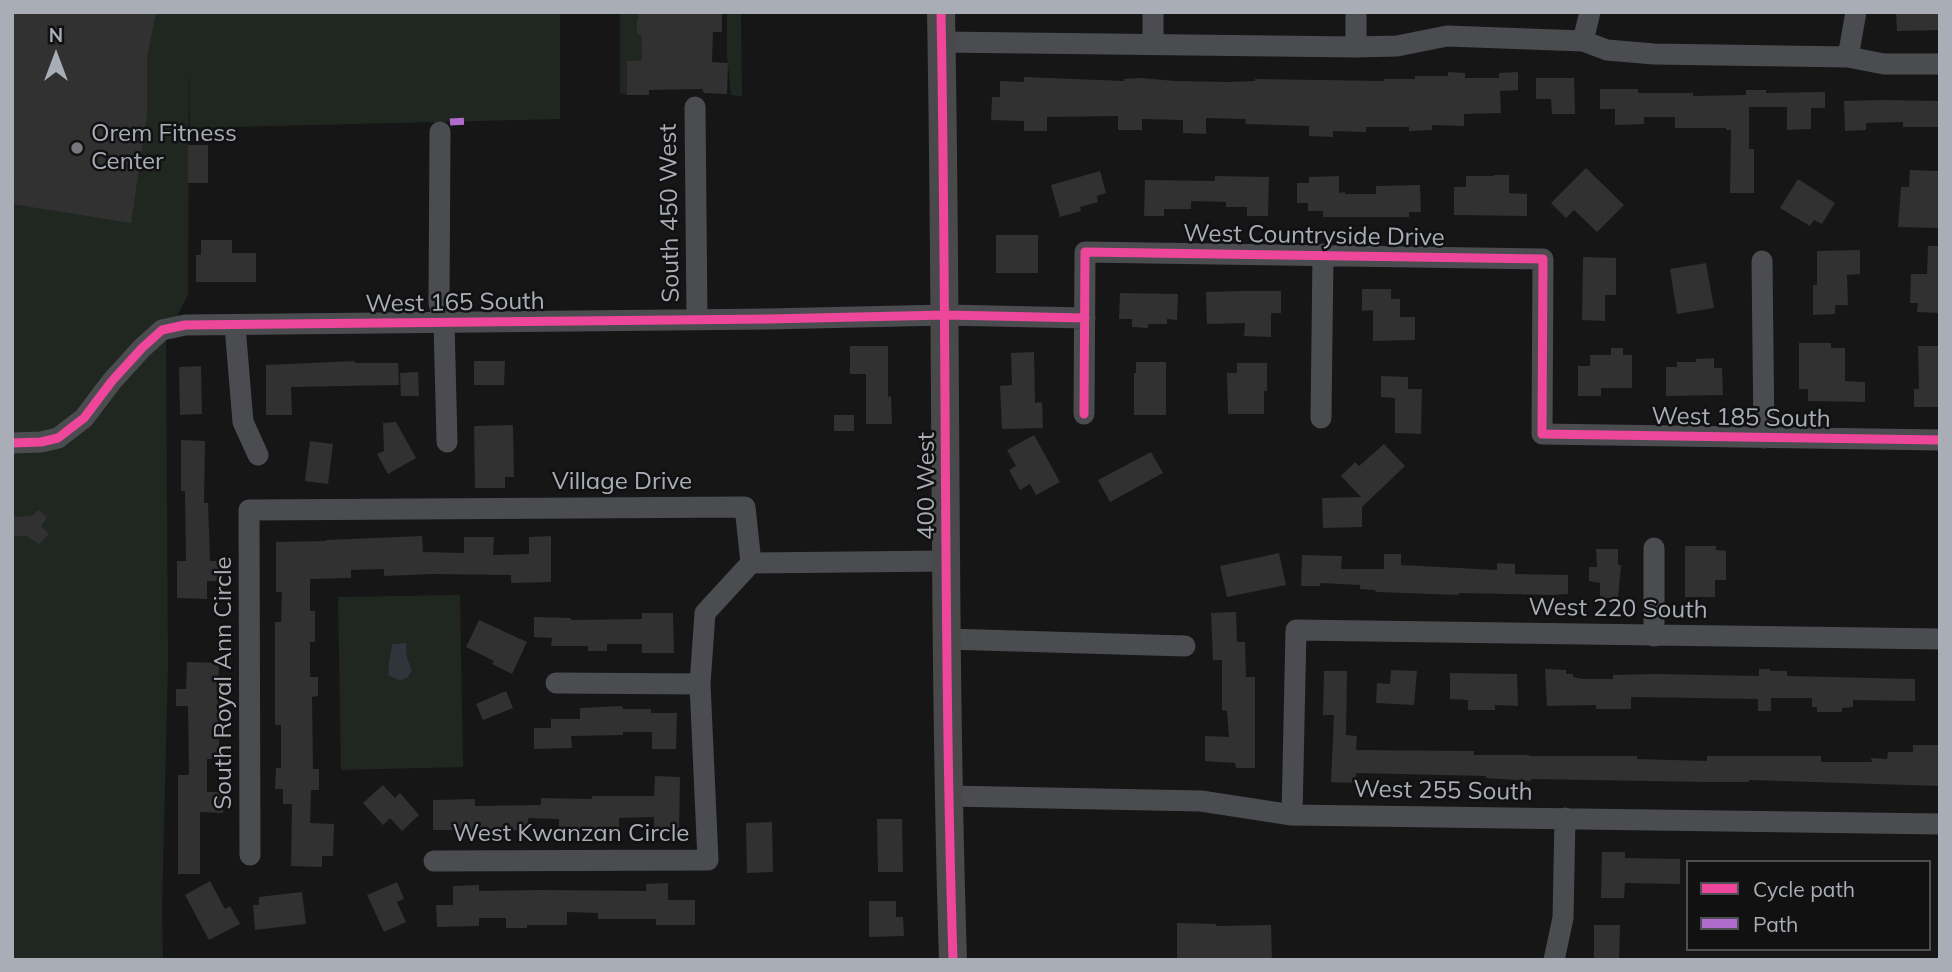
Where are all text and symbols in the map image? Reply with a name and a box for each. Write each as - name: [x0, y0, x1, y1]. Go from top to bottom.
- north arrow: [21, 21, 91, 91]
- text: N: [49, 23, 63, 47]
- place label: Orem Fitness Center: [91, 120, 237, 176]
- street label: South 450 West: [654, 123, 686, 303]
- marker: Orem Fitness Center: [69, 140, 85, 156]
- street label: West Countryside Drive: [1183, 219, 1445, 253]
- street label: West 165 South: [365, 287, 545, 319]
- street label: West 185 South: [1651, 402, 1831, 434]
- street label: 400 West: [913, 432, 941, 540]
- street label: Village Drive: [552, 468, 692, 496]
- street label: South Royal Ann Circle: [210, 556, 238, 810]
- street label: West 220 South: [1528, 593, 1708, 625]
- street label: West 255 South: [1353, 775, 1533, 807]
- street label: West Kwanzan Circle: [453, 820, 689, 848]
- legend: [1686, 860, 1931, 951]
- text: Cycle path: [1753, 876, 1855, 902]
- text: Path: [1753, 911, 1798, 937]

